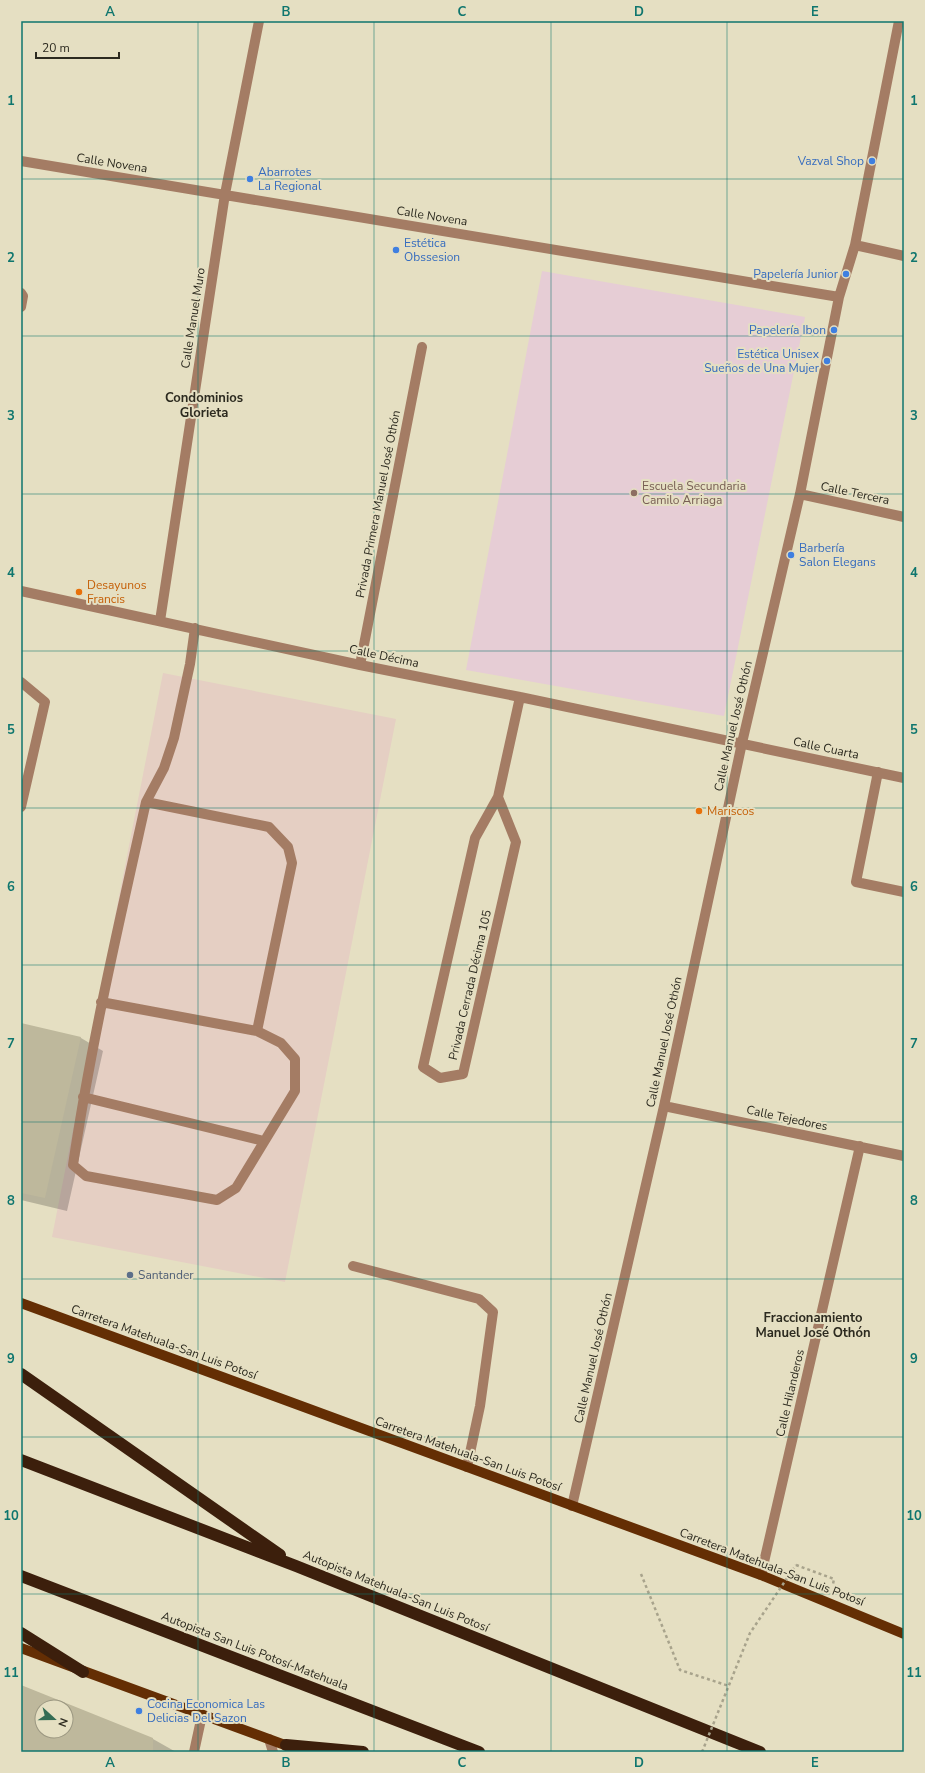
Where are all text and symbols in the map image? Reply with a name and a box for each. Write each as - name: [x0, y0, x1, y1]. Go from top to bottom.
- text: A: [105, 3, 115, 21]
- text: B: [282, 3, 291, 21]
- text: C: [458, 3, 467, 21]
- text: D: [634, 3, 644, 21]
- text: E: [811, 3, 819, 21]
- scale bar: [36, 34, 119, 60]
- text: 20 m: [42, 40, 70, 56]
- text: 1: [7, 92, 15, 110]
- text: 1: [910, 92, 918, 110]
- street label: Calle Novena: [75, 149, 149, 177]
- place label: Vazval Shop: [797, 153, 864, 169]
- marker: Vazval Shop: [867, 156, 877, 166]
- place label: Abarrotes La Regional: [258, 164, 322, 194]
- marker: Abarrotes La Regional: [245, 174, 255, 184]
- street label: Calle Novena: [395, 202, 469, 230]
- place label: Estética Obssesion: [404, 235, 460, 265]
- marker: Estética Obssesion: [391, 245, 401, 255]
- text: 2: [7, 249, 15, 267]
- text: 2: [910, 249, 918, 267]
- street label: Calle Manuel Muro: [177, 266, 209, 370]
- place label: Papelería Junior: [753, 266, 839, 282]
- marker: Papelería Junior: [841, 269, 851, 279]
- place label: Papelería Ibon: [749, 322, 826, 338]
- marker: Papelería Ibon: [829, 325, 839, 335]
- place label: Estética Unisex Sueños de Una Mujer: [704, 346, 820, 376]
- marker: Estética Unisex Sueños de Una Mujer: [822, 356, 832, 366]
- district label: Condominios Glorieta: [165, 389, 243, 422]
- text: 3: [7, 407, 15, 425]
- text: 3: [910, 407, 918, 425]
- street label: Privada Primera Manuel José Othón: [352, 409, 404, 599]
- place label: Escuela Secundaria Camilo Arriaga: [642, 478, 746, 508]
- street label: Calle Tercera: [819, 478, 891, 508]
- marker: Escuela Secundaria Camilo Arriaga: [629, 488, 639, 498]
- place label: Barbería Salon Elegans: [799, 540, 876, 570]
- marker: Barbería Salon Elegans: [786, 550, 796, 560]
- text: 4: [7, 564, 15, 582]
- text: 4: [910, 564, 918, 582]
- place label: Desayunos Francis: [87, 577, 147, 607]
- marker: Desayunos Francis: [74, 587, 84, 597]
- street label: Calle Décima: [348, 641, 420, 671]
- street label: Calle Manuel José Othón: [710, 659, 756, 793]
- text: 5: [7, 721, 15, 739]
- text: 5: [910, 721, 918, 739]
- street label: Calle Cuarta: [792, 733, 860, 763]
- place label: Mariscos: [707, 803, 755, 819]
- marker: Mariscos: [694, 806, 704, 816]
- text: 6: [7, 878, 15, 896]
- text: 6: [910, 878, 918, 896]
- street label: Privada Cerrada Décima 105: [445, 908, 495, 1062]
- street label: Calle Manuel José Othón: [642, 975, 686, 1109]
- text: 7: [7, 1035, 15, 1053]
- text: 7: [910, 1035, 918, 1053]
- street label: Calle Tejedores: [745, 1102, 829, 1134]
- text: 8: [7, 1192, 15, 1210]
- text: 8: [910, 1192, 918, 1210]
- place label: Santander: [138, 1267, 194, 1283]
- marker: Santander: [125, 1270, 135, 1280]
- street label: Calle Manuel José Othón: [570, 1291, 616, 1425]
- street label: Carretera Matehuala-San Luis Potosí: [69, 1301, 260, 1384]
- district label: Fraccionamiento Manuel José Othón: [755, 1309, 871, 1342]
- street label: Calle Hilanderos: [772, 1347, 808, 1438]
- text: 9: [7, 1350, 15, 1368]
- text: 9: [910, 1350, 918, 1368]
- street label: Carretera Matehuala-San Luis Potosí: [373, 1413, 564, 1496]
- text: 10: [3, 1507, 19, 1525]
- text: 10: [906, 1507, 922, 1525]
- street label: Carretera Matehuala-San Luis Potosí: [677, 1524, 868, 1610]
- street label: Autopista Matehuala-San Luis Potosí: [301, 1546, 492, 1636]
- street label: Autopista San Luis Potosí-Matehuala: [159, 1608, 351, 1694]
- text: 11: [3, 1664, 19, 1682]
- text: 11: [906, 1664, 922, 1682]
- place label: Cocina Economica Las Delicias Del Sazon: [147, 1696, 265, 1726]
- north arrow: [34, 1699, 74, 1739]
- marker: Cocina Economica Las Delicias Del Sazon: [134, 1706, 144, 1716]
- text: N: [54, 1716, 71, 1729]
- text: A: [105, 1754, 115, 1772]
- text: B: [282, 1754, 291, 1772]
- text: C: [458, 1754, 467, 1772]
- text: D: [634, 1754, 644, 1772]
- text: E: [811, 1754, 819, 1772]

